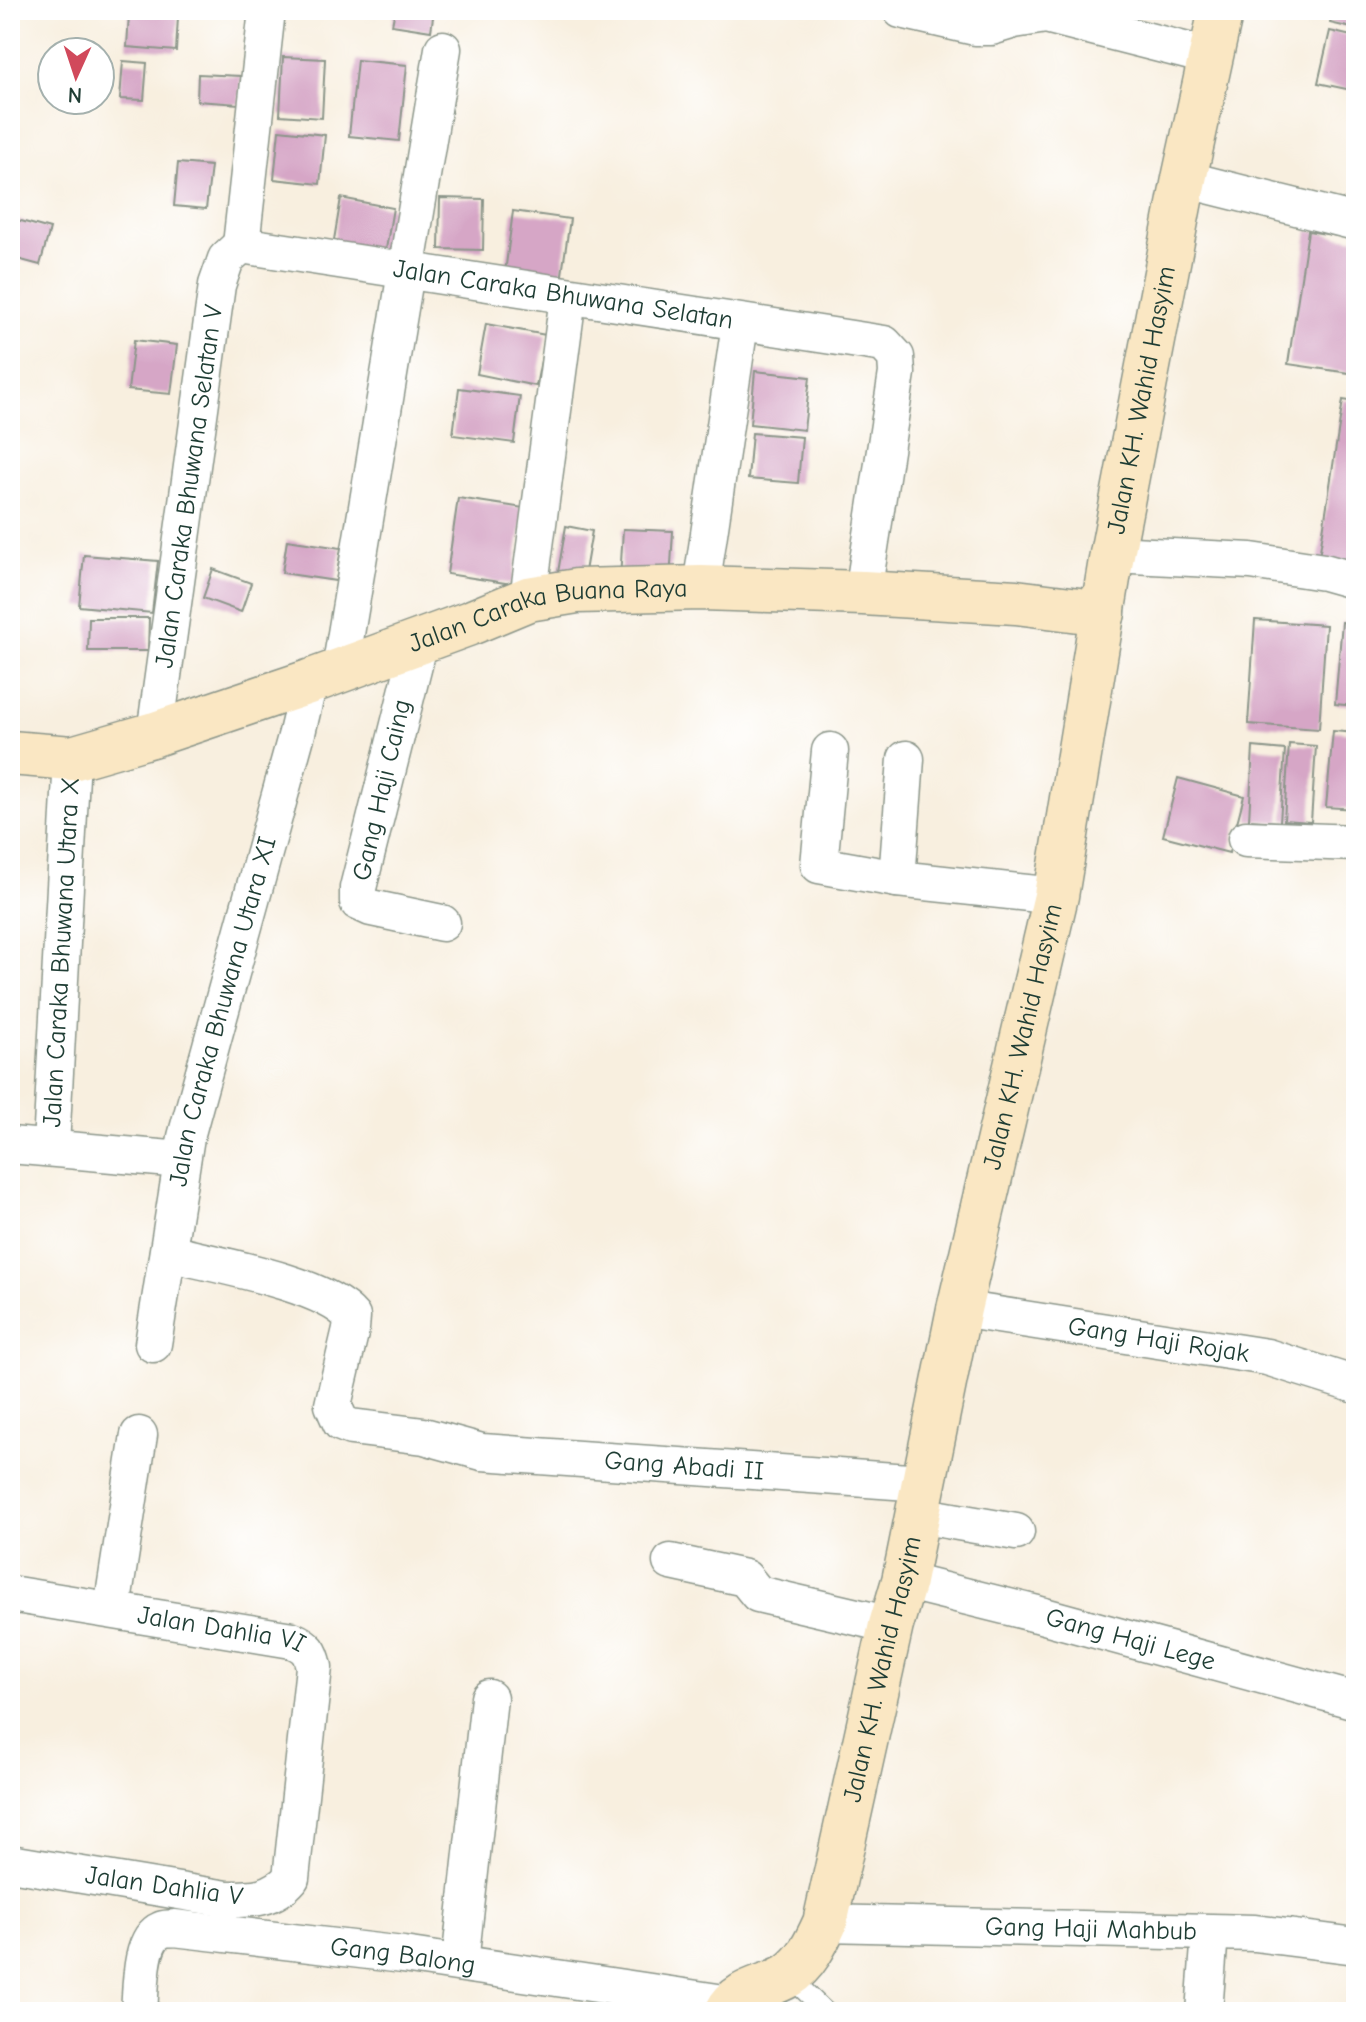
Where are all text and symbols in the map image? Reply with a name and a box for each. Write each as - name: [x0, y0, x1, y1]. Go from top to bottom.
- north arrow: [36, 36, 116, 116]
- text: N: [67, 82, 83, 108]
- street label: Jalan Caraka Bhuwana Selatan: [391, 254, 735, 336]
- street label: Jalan KH. Wahid Hasyim: [1101, 264, 1182, 536]
- street label: Jalan Caraka Bhuwana Selatan V: [149, 303, 229, 670]
- street label: Jalan Caraka Buana Raya: [405, 573, 688, 659]
- street label: Gang Haji Caing: [347, 696, 417, 884]
- street label: Jalan Caraka Bhuwana Utara X: [37, 776, 86, 1128]
- street label: Jalan Caraka Bhuwana Utara XI: [163, 833, 283, 1189]
- street label: Jalan KH. Wahid Hasyim: [977, 901, 1069, 1173]
- street label: Gang Haji Rojak: [1066, 1311, 1252, 1369]
- street label: Gang Abadi II: [603, 1446, 765, 1487]
- street label: Jalan KH. Wahid Hasyim: [837, 1534, 928, 1805]
- street label: Jalan Dahlia VI: [135, 1600, 311, 1659]
- street label: Gang Haji Lege: [1043, 1602, 1219, 1677]
- street label: Jalan Dahlia V: [83, 1860, 245, 1912]
- street label: Gang Haji Mahbub: [985, 1912, 1197, 1947]
- street label: Gang Balong: [329, 1932, 478, 1981]

